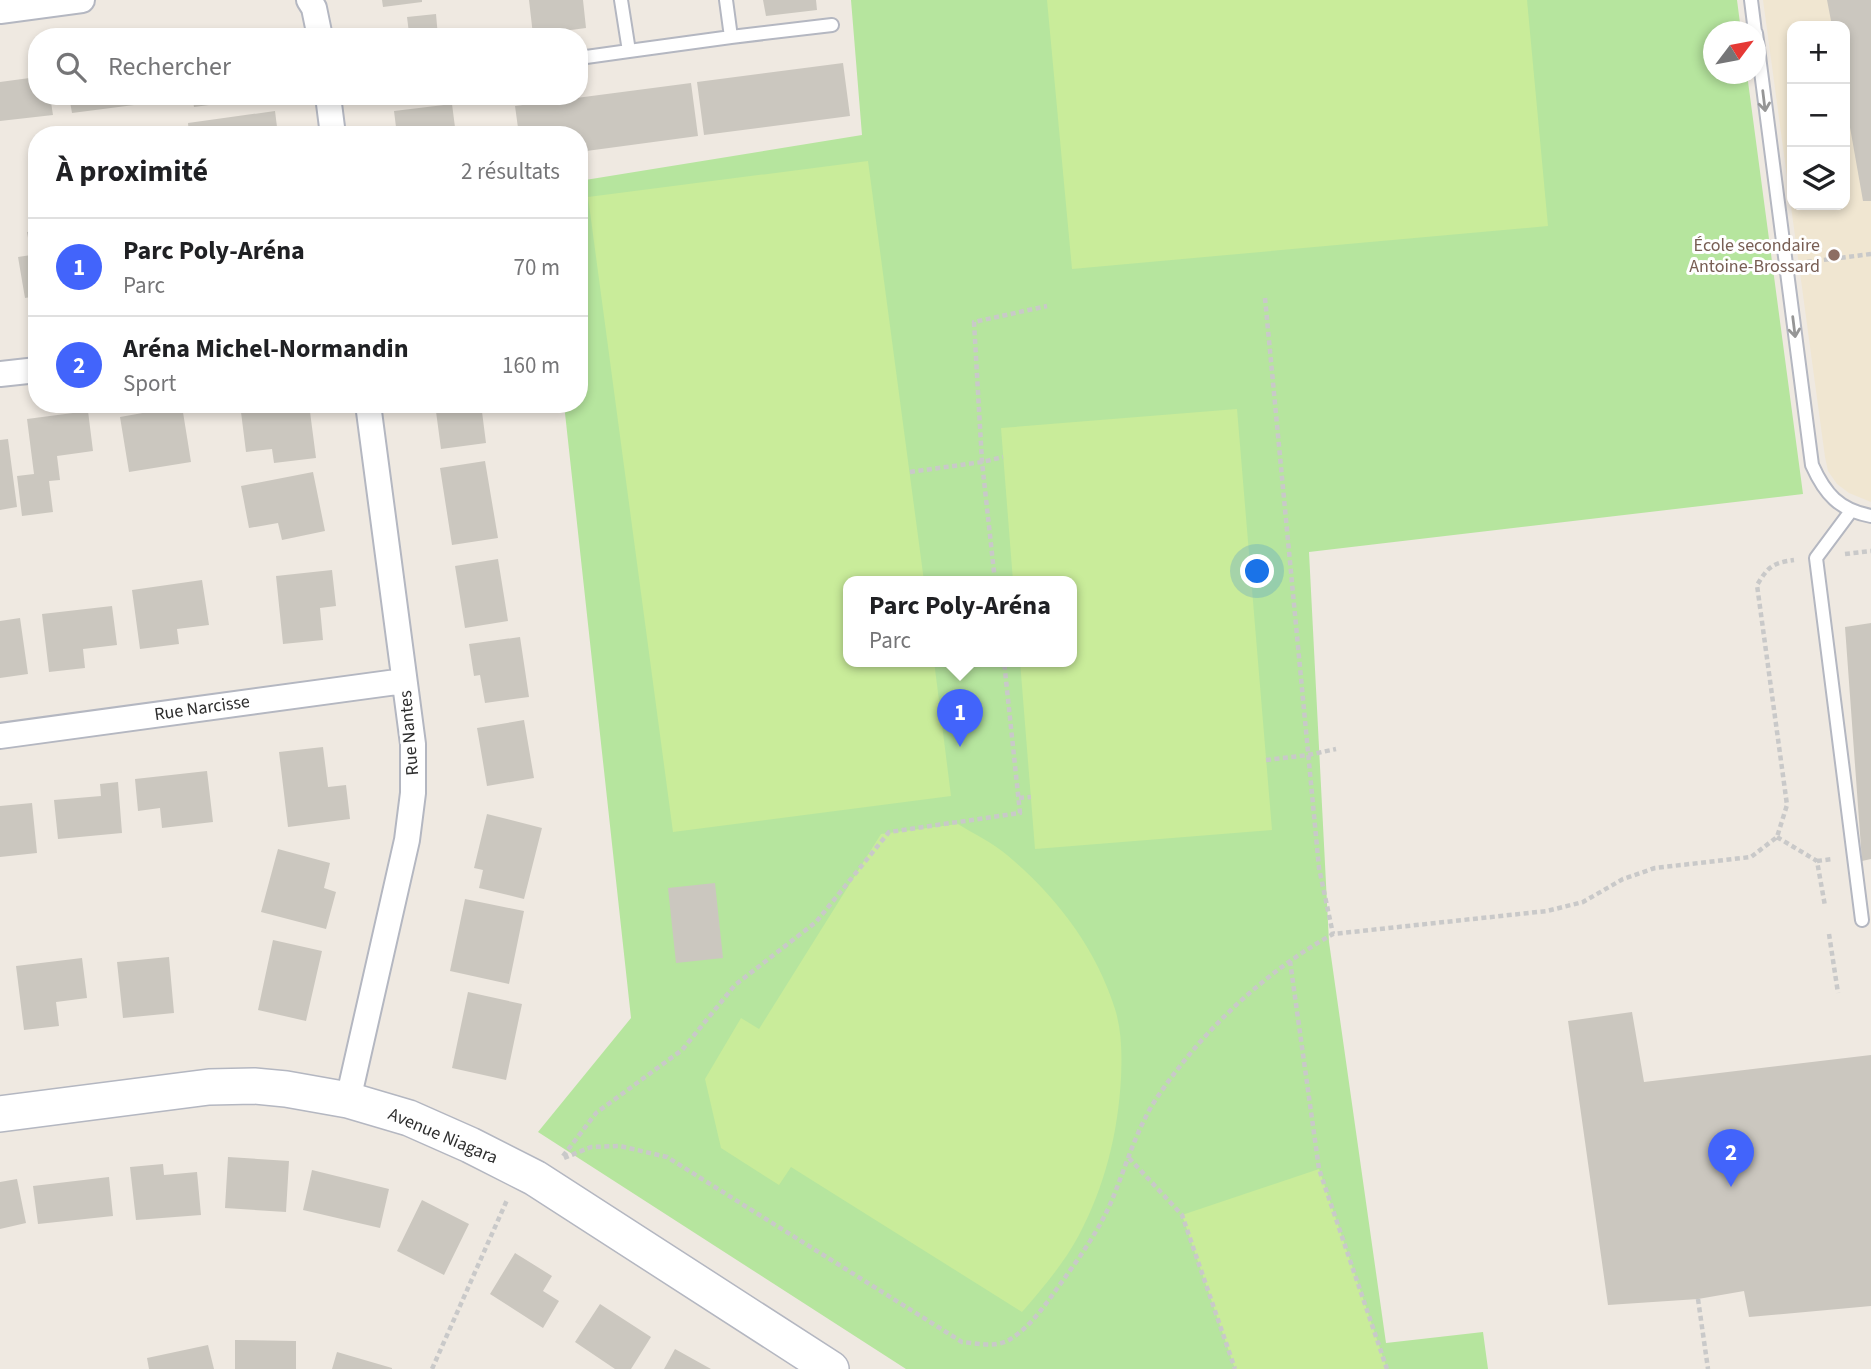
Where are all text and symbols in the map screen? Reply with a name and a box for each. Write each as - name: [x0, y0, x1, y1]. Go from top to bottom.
- north arrow: [1703, 21, 1766, 84]
- map controls: [1787, 21, 1850, 210]
- button: +: [1787, 21, 1850, 84]
- search box: [28, 28, 588, 105]
- icon: search: [52, 48, 90, 86]
- text: Rechercher: [108, 48, 231, 85]
- button: −: [1787, 84, 1850, 147]
- one-way arrow: [1758, 89, 1771, 112]
- button: layers: [1787, 147, 1850, 210]
- text: À proximité: [56, 150, 208, 193]
- text: 2 résultats: [461, 155, 560, 188]
- text: Parc Poly-Aréna: [123, 232, 305, 269]
- place label: École secondaire Antoine-Brossard: [1689, 233, 1820, 279]
- marker: École secondaire Antoine-Brossard: [1826, 247, 1842, 263]
- text: 1: [73, 251, 85, 284]
- text: 70 m: [513, 251, 560, 284]
- text: Parc: [123, 269, 165, 302]
- one-way arrow: [1787, 315, 1800, 338]
- text: Aréna Michel-Normandin: [123, 330, 409, 367]
- text: 2: [73, 349, 85, 382]
- text: 160 m: [502, 349, 560, 382]
- text: Sport: [123, 367, 176, 400]
- your location: [1240, 554, 1274, 588]
- popup: [843, 576, 1077, 667]
- text: Parc Poly-Aréna: [869, 587, 1051, 624]
- text: Parc: [869, 624, 911, 657]
- street label: Rue Narcisse: [153, 689, 251, 727]
- street label: Rue Nantes: [393, 689, 425, 777]
- pin: 1: [937, 689, 983, 747]
- street label: Avenue Niagara: [384, 1102, 502, 1170]
- pin: 2: [1708, 1129, 1754, 1187]

